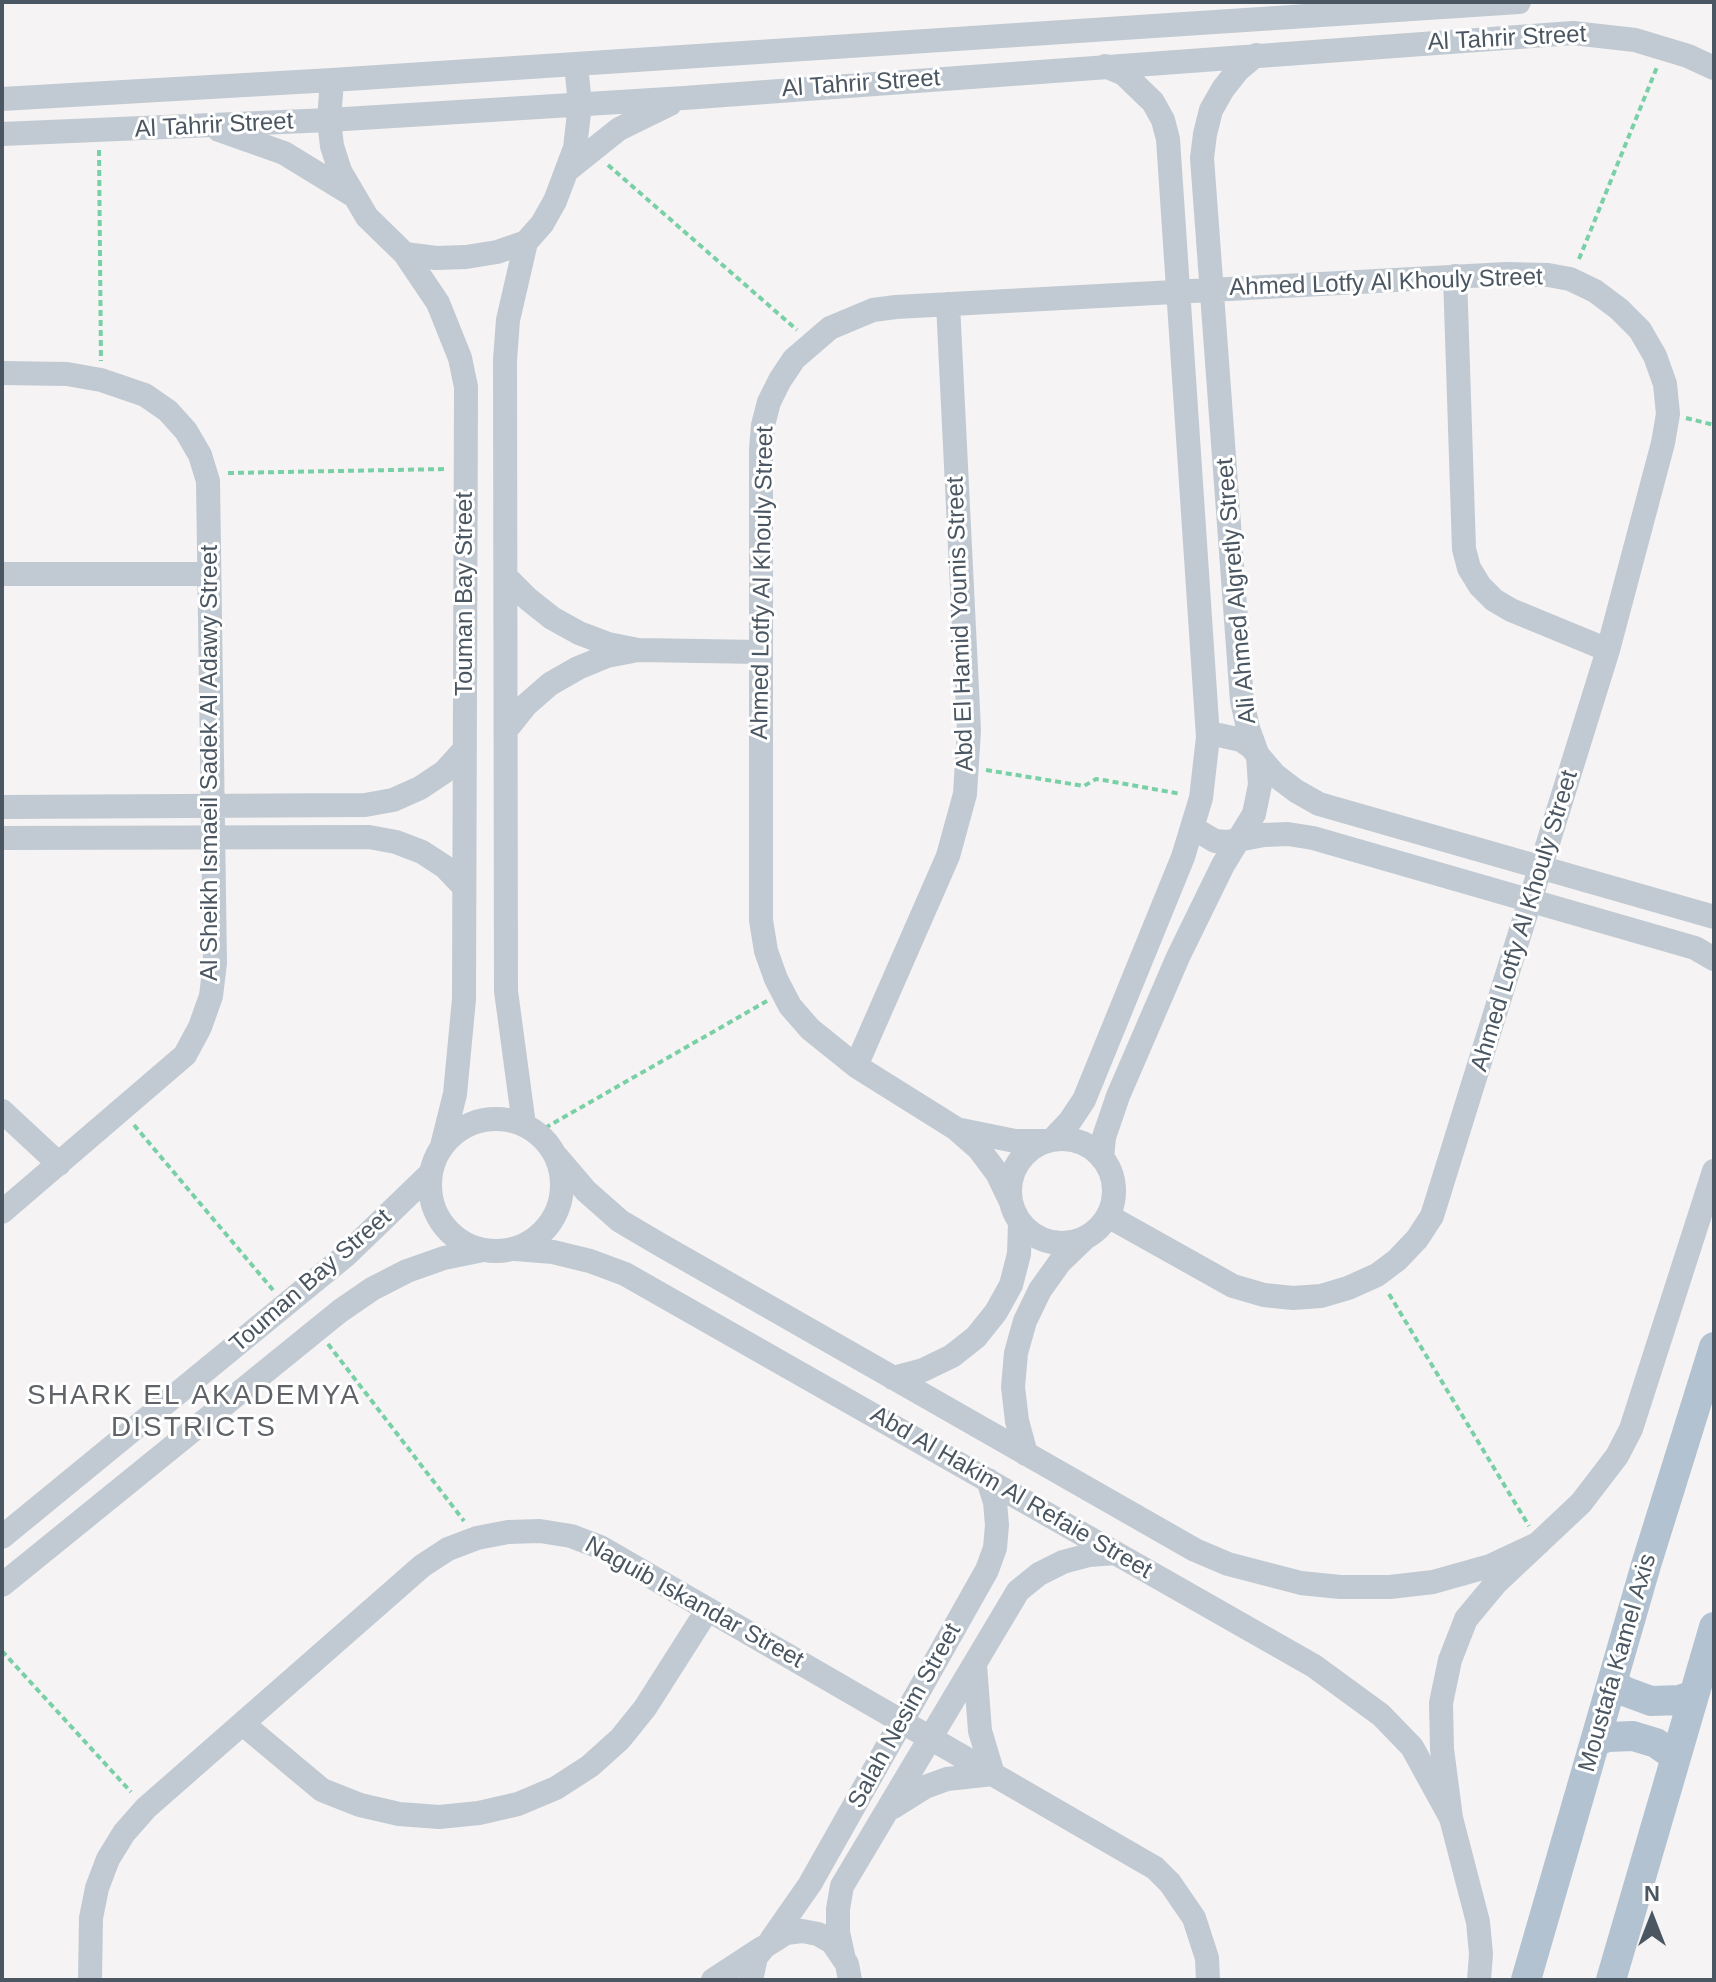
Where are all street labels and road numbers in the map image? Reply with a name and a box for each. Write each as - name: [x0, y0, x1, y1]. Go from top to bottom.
- street label: Al Tahrir Street: [1427, 20, 1587, 58]
- street label: Al Tahrir Street: [781, 64, 941, 104]
- street label: Al Tahrir Street: [134, 107, 294, 145]
- street label: Ahmed Lotfy Al Khouly Street: [1229, 263, 1543, 303]
- street label: Ahmed Lotfy Al Khouly Street: [746, 426, 780, 740]
- street label: Ali Ahmed Algretly Street: [1211, 457, 1263, 725]
- street label: Abd El Hamid Younis Street: [941, 476, 981, 772]
- street label: Touman Bay Street: [451, 492, 479, 696]
- street label: Al Sheikh Ismaeil Sadek Al Adawy Street: [196, 545, 224, 981]
- street label: Ahmed Lotfy Al Khouly Street: [1465, 767, 1585, 1075]
- street label: Touman Bay Street: [225, 1203, 397, 1359]
- street label: Abd Al Hakim Al Refaie Street: [865, 1400, 1157, 1586]
- street label: Naguib Iskandar Street: [580, 1531, 808, 1675]
- street label: Moustafa Kamel Axis: [1573, 1551, 1663, 1775]
- street label: Salah Nesim Street: [842, 1619, 968, 1813]

